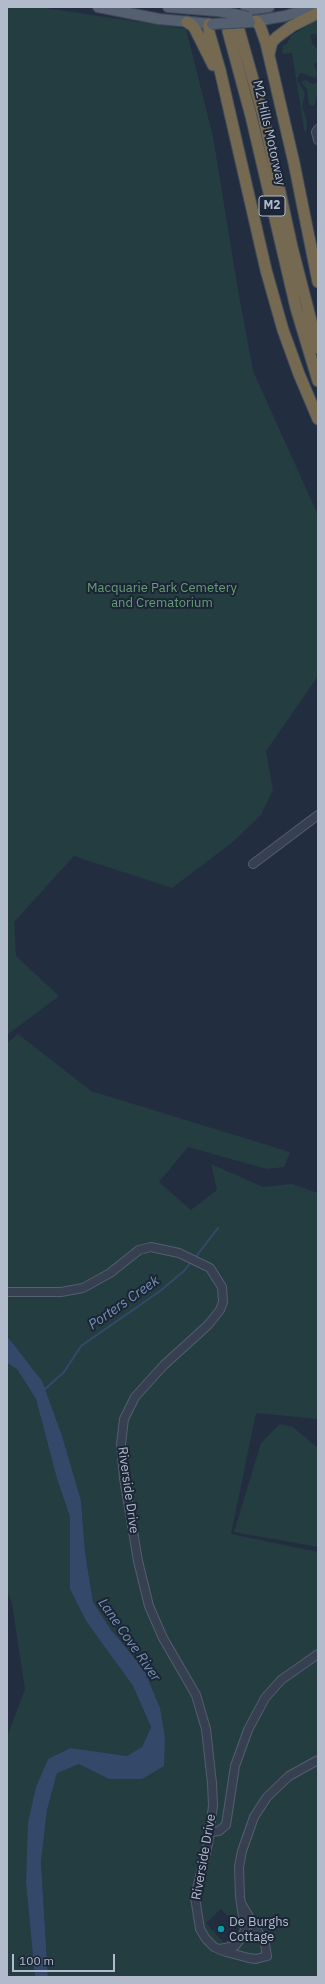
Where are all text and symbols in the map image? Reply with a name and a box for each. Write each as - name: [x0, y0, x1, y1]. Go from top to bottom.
- street label: M2 Hills Motorway: [249, 79, 289, 187]
- road number: M2: [259, 196, 285, 216]
- park label: Macquarie Park Cemetery and Crematorium: [87, 580, 237, 611]
- water label: Porters Creek: [85, 1272, 163, 1334]
- street label: Riverside Drive: [114, 1446, 142, 1534]
- water label: Lane Cove River: [94, 1595, 164, 1685]
- street label: Riverside Drive: [189, 1813, 219, 1901]
- place label: De Burghs Cottage: [229, 1914, 289, 1945]
- marker: De Burghs Cottage: [216, 1924, 226, 1934]
- scale bar: [14, 1946, 117, 1972]
- text: 100 m: [19, 1953, 54, 1968]

